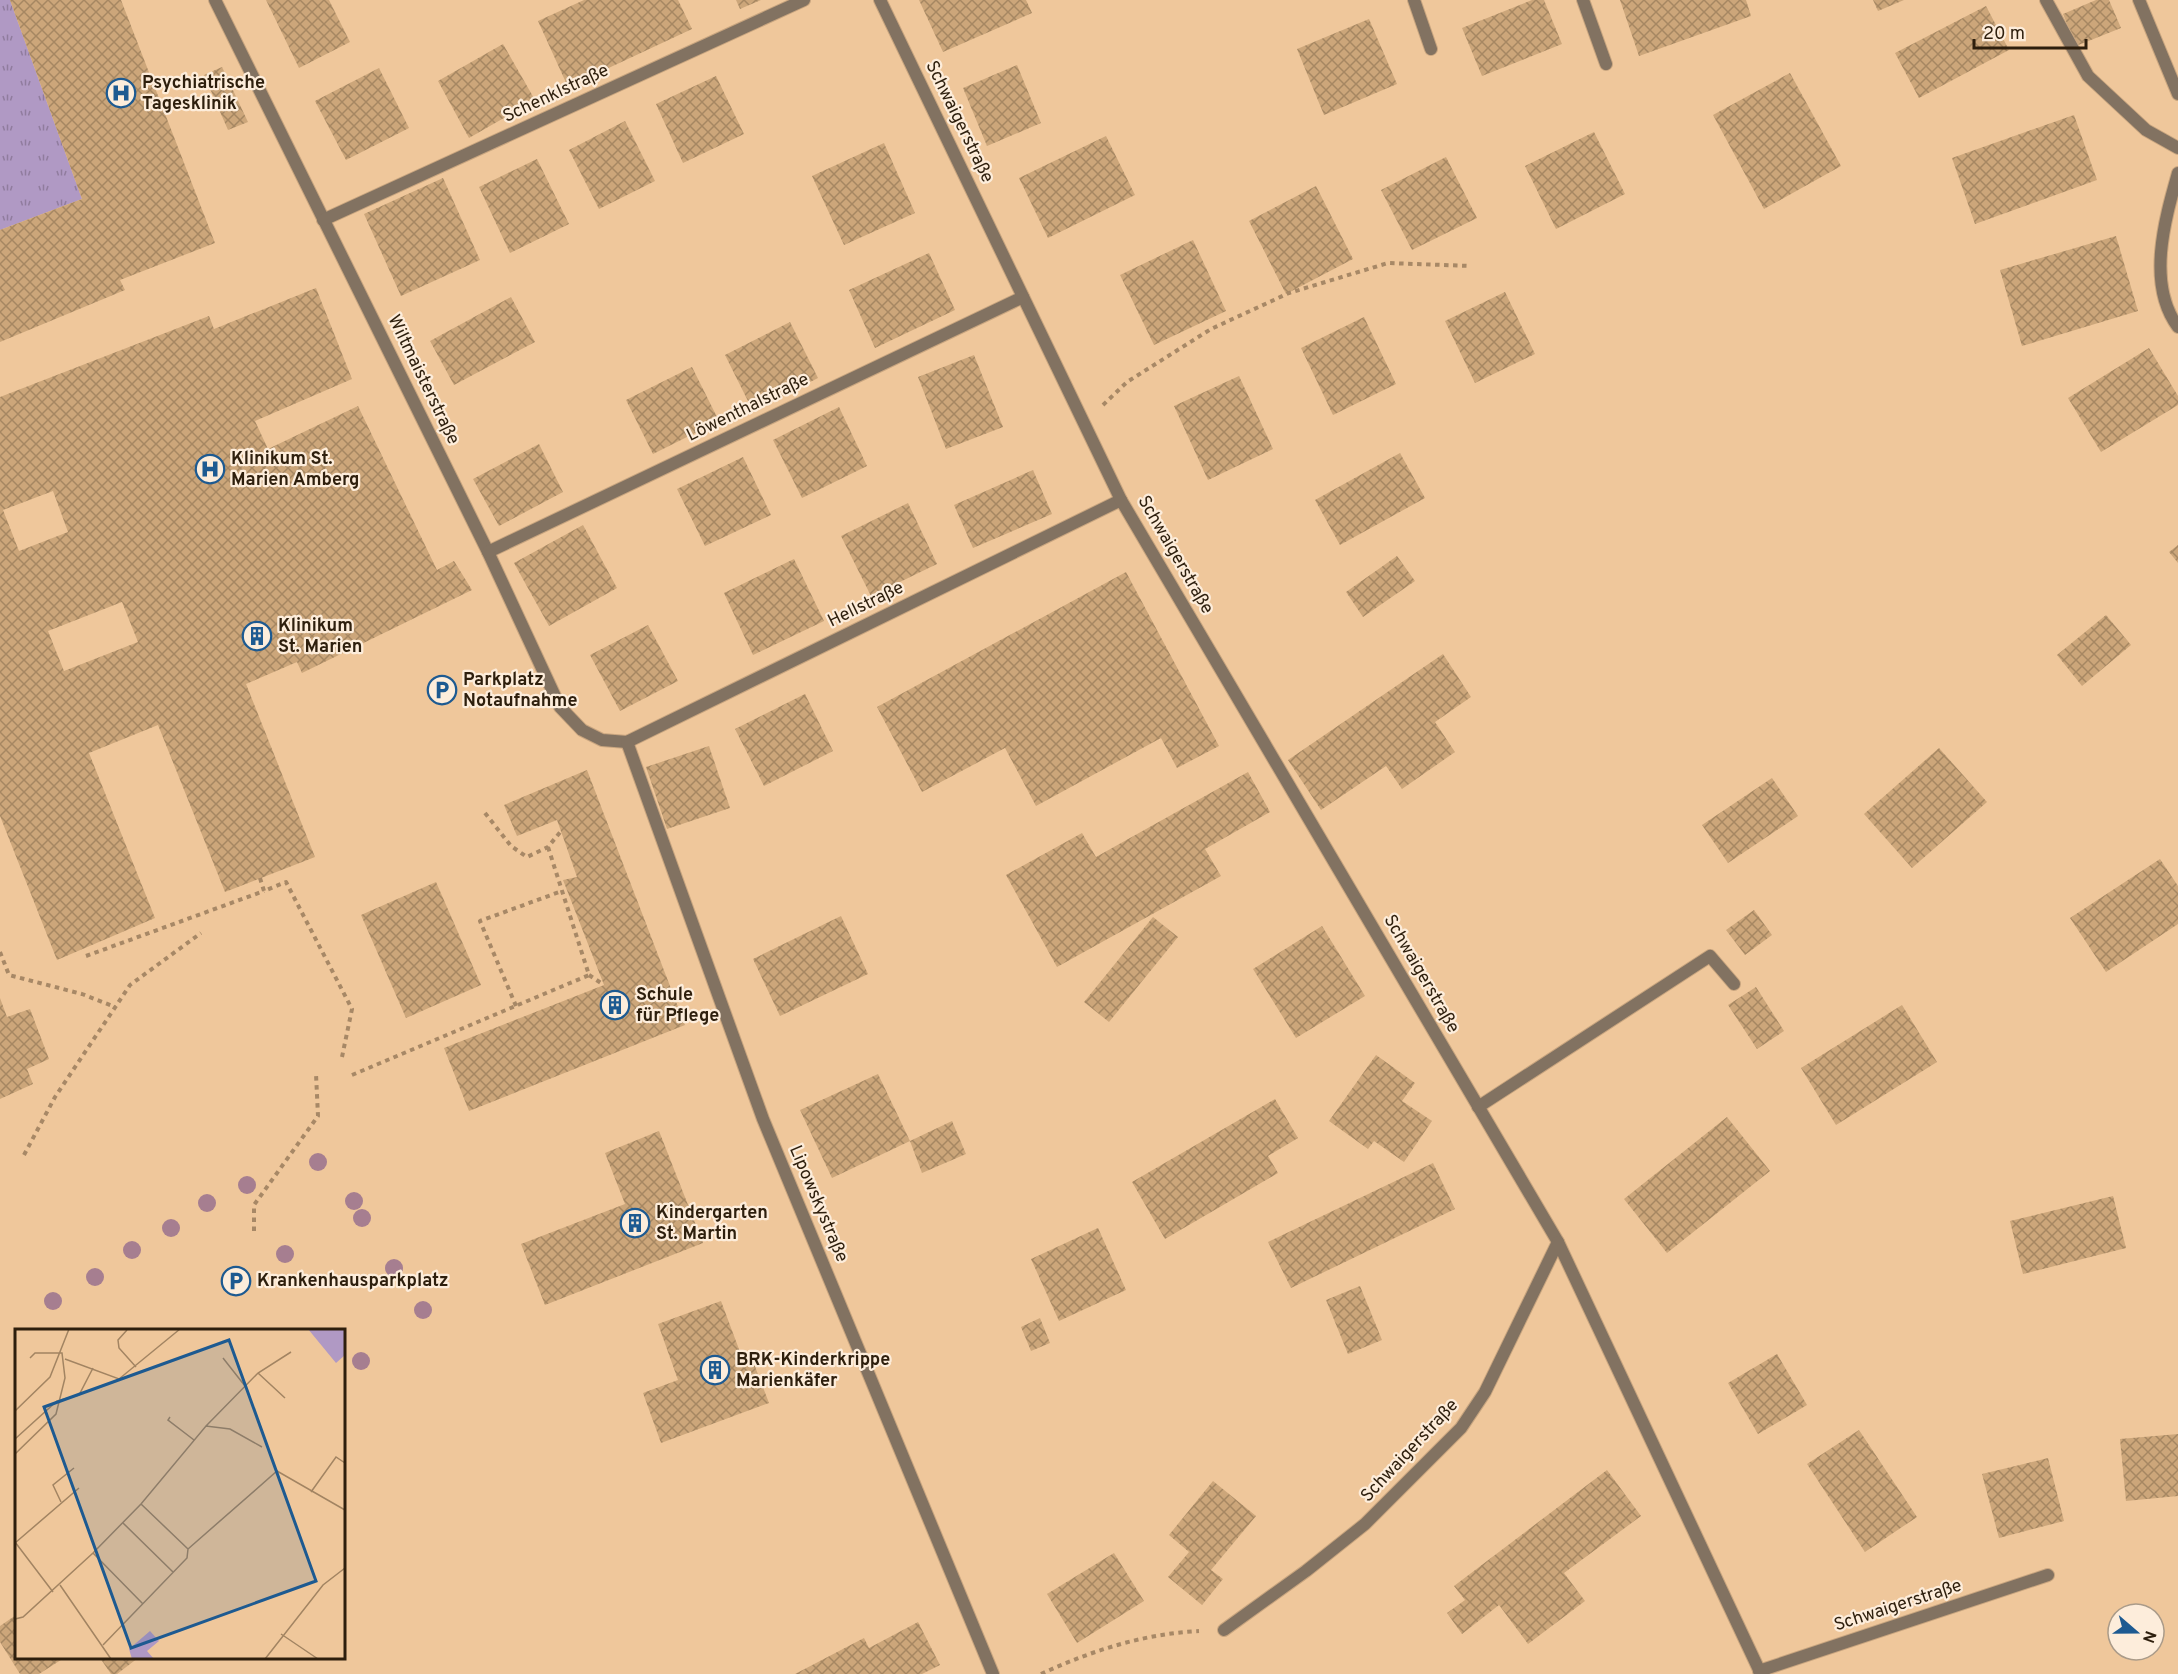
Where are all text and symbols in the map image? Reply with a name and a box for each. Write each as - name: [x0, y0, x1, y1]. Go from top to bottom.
- scale bar: [1974, 12, 2086, 50]
- text: 20 m: [1983, 23, 2025, 46]
- street label: Schwaigerstraße: [920, 57, 998, 187]
- street label: Schenklstraße: [499, 59, 613, 129]
- place label: Psychiatrische Tagesklinik: [142, 72, 265, 116]
- hospital icon: Psychiatrische Tagesklinik: [105, 77, 137, 109]
- street label: Wiltmaisterstraße: [382, 311, 464, 449]
- street label: Löwenthalstraße: [683, 368, 813, 448]
- place label: Klinikum St. Marien Amberg: [231, 448, 359, 492]
- hospital icon: Klinikum St. Marien Amberg: [194, 453, 226, 485]
- street label: Schwaigerstraße: [1132, 492, 1218, 618]
- street label: Hellstraße: [824, 577, 908, 633]
- place label: Klinikum St. Marien: [278, 615, 362, 659]
- building icon: Klinikum St. Marien: [241, 620, 273, 652]
- place label: Parkplatz Notaufnahme: [463, 669, 577, 713]
- parking icon: Parkplatz Notaufnahme: [426, 674, 458, 706]
- street label: Schwaigerstraße: [1378, 911, 1464, 1037]
- place label: Schule für Pflege: [636, 984, 719, 1028]
- building icon: Schule für Pflege: [599, 989, 631, 1021]
- street label: Lipowskystraße: [783, 1142, 853, 1266]
- place label: Kindergarten St. Martin: [656, 1202, 768, 1246]
- building icon: Kindergarten St. Martin: [619, 1207, 651, 1239]
- parking icon: Krankenhausparkplatz: [220, 1265, 252, 1297]
- place label: Krankenhausparkplatz: [257, 1270, 449, 1293]
- inset map: [15, 1329, 345, 1659]
- place label: BRK-Kinderkrippe Marienkäfer: [736, 1349, 890, 1393]
- building icon: BRK-Kinderkrippe Marienkäfer: [699, 1354, 731, 1386]
- street label: Schwaigerstraße: [1356, 1395, 1464, 1507]
- street label: Schwaigerstraße: [1831, 1575, 1965, 1637]
- north arrow: [2106, 1602, 2166, 1662]
- text: N: [2137, 1628, 2160, 1645]

